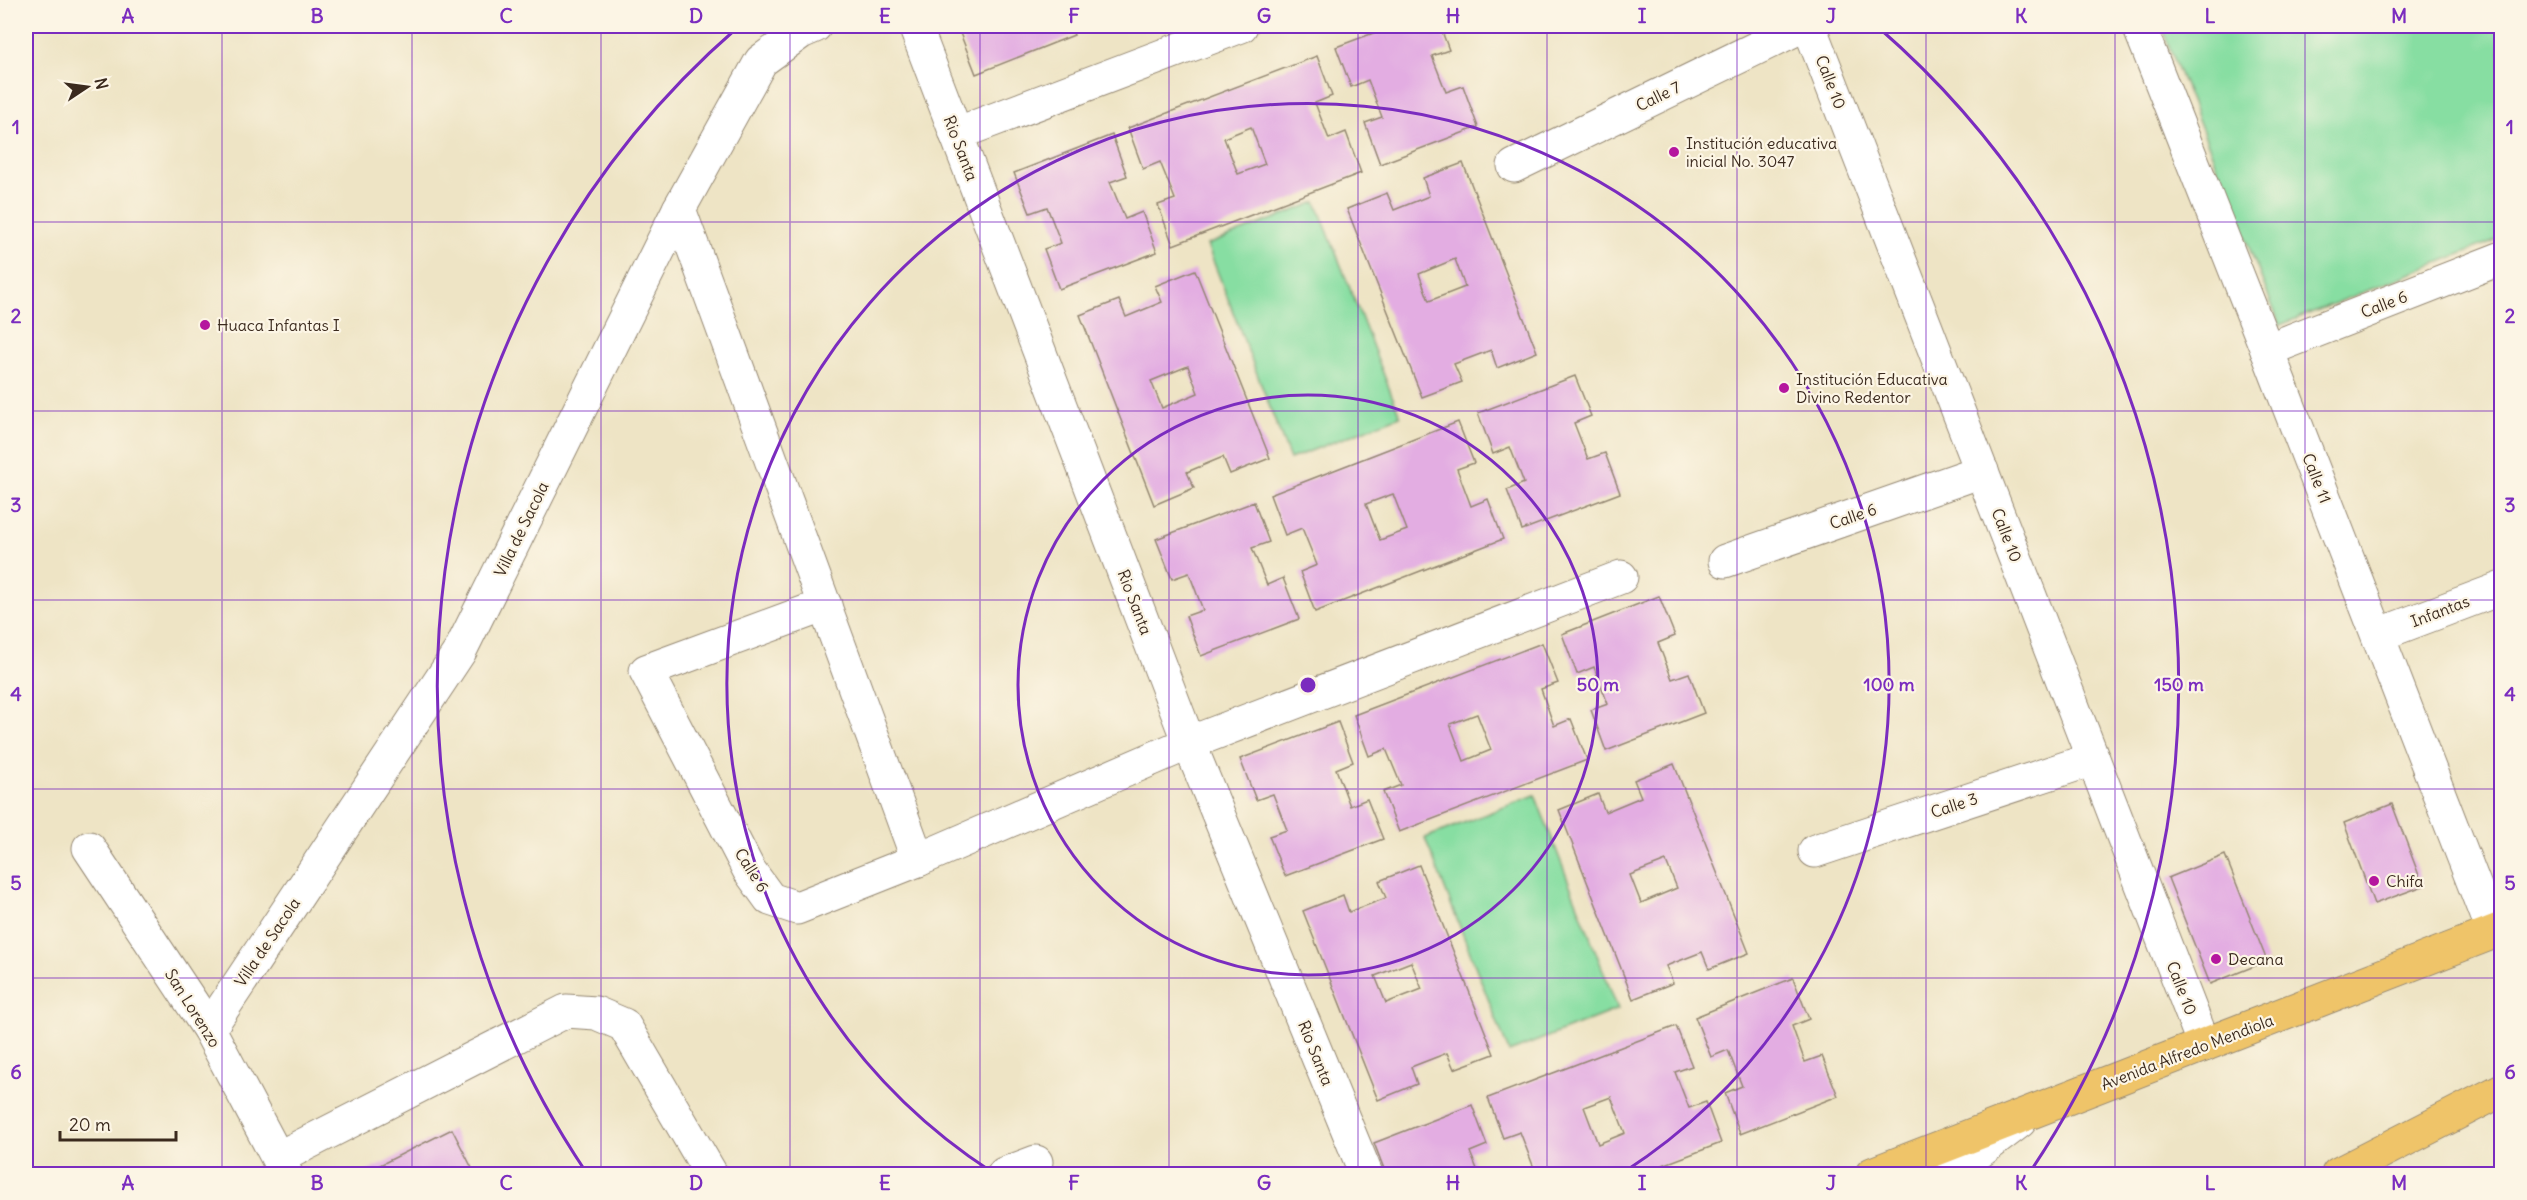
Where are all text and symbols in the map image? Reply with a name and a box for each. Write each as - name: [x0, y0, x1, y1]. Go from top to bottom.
- text: A: [122, 3, 135, 28]
- text: B: [310, 3, 324, 28]
- text: C: [499, 3, 513, 28]
- text: D: [689, 3, 703, 28]
- text: E: [879, 3, 891, 28]
- text: F: [1068, 3, 1080, 28]
- text: G: [1257, 3, 1271, 28]
- text: H: [1446, 3, 1460, 28]
- text: I: [1638, 3, 1647, 28]
- text: J: [1826, 3, 1837, 28]
- text: K: [2015, 3, 2028, 28]
- text: L: [2205, 3, 2216, 28]
- text: M: [2391, 3, 2407, 28]
- street label: Calle 10: [1812, 52, 1850, 112]
- north arrow: [57, 57, 117, 117]
- text: N: [91, 76, 113, 91]
- street label: Calle 7: [1633, 77, 1684, 115]
- street label: Rio Santa: [939, 113, 983, 183]
- text: 1: [12, 114, 20, 139]
- text: 1: [2506, 114, 2514, 139]
- place label: Institución educativa inicial No. 3047: [1686, 133, 1837, 171]
- marker: Institución educativa inicial No. 3047: [1667, 145, 1681, 159]
- street label: Calle 6: [2358, 286, 2410, 322]
- text: 2: [11, 303, 22, 328]
- text: 2: [2505, 303, 2516, 328]
- place label: Huaca Infantas I: [217, 315, 340, 335]
- marker: Huaca Infantas I: [198, 318, 212, 332]
- place label: Institución Educativa Divino Redentor: [1796, 369, 1948, 407]
- marker: Institución Educativa Divino Redentor: [1777, 381, 1791, 395]
- street label: Calle 11: [2298, 450, 2336, 506]
- street label: Villa de Sacola: [489, 478, 553, 580]
- text: 3: [10, 492, 22, 517]
- text: 3: [2504, 492, 2516, 517]
- street label: Calle 6: [1827, 499, 1879, 533]
- street label: Calle 10: [1988, 505, 2026, 565]
- street label: Rio Santa: [1113, 567, 1157, 637]
- street label: Infantas: [2408, 591, 2472, 631]
- text: 50 m: [1577, 673, 1619, 696]
- text: 100 m: [1864, 673, 1915, 696]
- text: 150 m: [2154, 673, 2204, 696]
- centre of rings: [1298, 675, 1318, 695]
- text: 4: [10, 681, 22, 706]
- text: 4: [2504, 681, 2516, 706]
- street label: Calle 3: [1928, 788, 1980, 822]
- street label: Calle 6: [731, 844, 773, 896]
- text: 5: [10, 870, 22, 895]
- text: 5: [2504, 870, 2516, 895]
- place label: Chifa: [2386, 871, 2424, 891]
- marker: Chifa: [2367, 874, 2381, 888]
- street label: Villa de Sacola: [230, 894, 304, 990]
- place label: Decana: [2228, 949, 2284, 969]
- marker: Decana: [2209, 952, 2223, 966]
- street label: Calle 10: [2163, 958, 2201, 1018]
- street label: San Lorenzo: [161, 965, 225, 1051]
- street label: Avenida Alfredo Mendiola: [2098, 1010, 2276, 1094]
- street label: Rio Santa: [1294, 1018, 1338, 1088]
- text: 6: [10, 1059, 22, 1084]
- text: 6: [2504, 1059, 2516, 1084]
- scale bar: [60, 1104, 176, 1142]
- text: 20 m: [69, 1113, 111, 1136]
- text: A: [122, 1170, 135, 1195]
- text: B: [310, 1170, 324, 1195]
- text: C: [499, 1170, 513, 1195]
- text: D: [689, 1170, 703, 1195]
- text: E: [879, 1170, 891, 1195]
- text: F: [1068, 1170, 1080, 1195]
- text: G: [1257, 1170, 1271, 1195]
- text: H: [1446, 1170, 1460, 1195]
- text: I: [1638, 1170, 1647, 1195]
- text: J: [1826, 1170, 1837, 1195]
- text: K: [2015, 1170, 2028, 1195]
- text: L: [2205, 1170, 2216, 1195]
- text: M: [2391, 1170, 2407, 1195]

